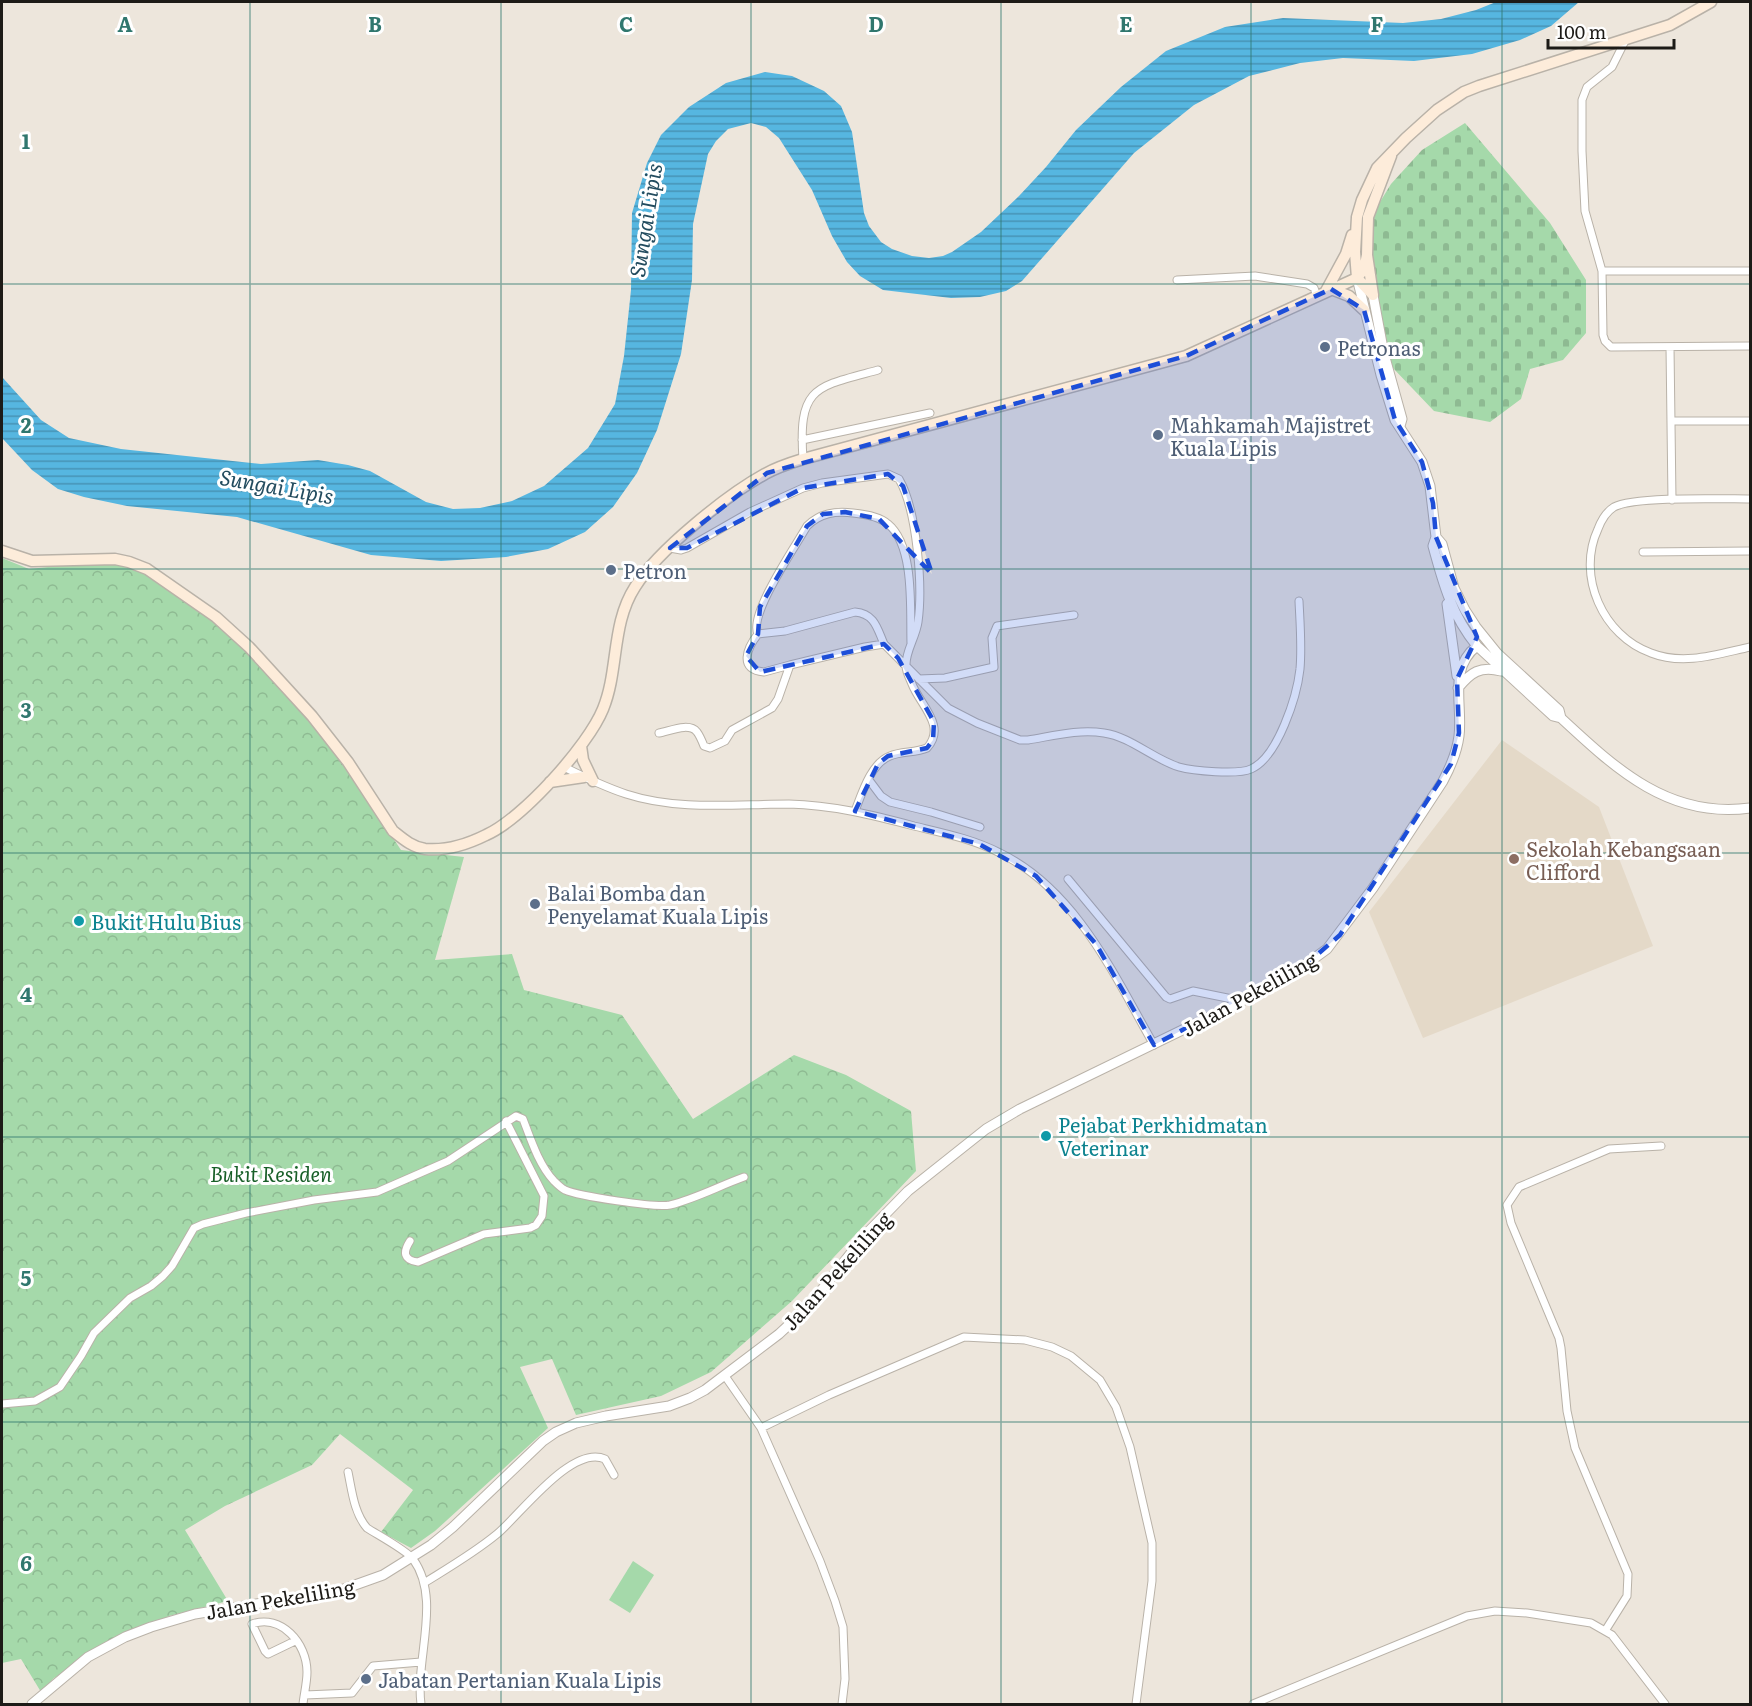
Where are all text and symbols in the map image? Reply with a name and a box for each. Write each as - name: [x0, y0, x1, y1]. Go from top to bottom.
- text: A: [117, 8, 133, 38]
- text: B: [368, 8, 382, 38]
- text: C: [619, 8, 633, 38]
- text: D: [868, 8, 884, 38]
- text: E: [1119, 8, 1133, 38]
- text: F: [1371, 8, 1384, 38]
- scale bar: [1548, 12, 1674, 50]
- text: 100 m: [1557, 18, 1606, 45]
- text: 1: [22, 125, 30, 155]
- water label: Sungai Lipis: [620, 161, 668, 279]
- place label: Petronas: [1337, 332, 1420, 362]
- marker: Petronas: [1318, 340, 1332, 354]
- text: 2: [21, 409, 32, 439]
- place label: Mahkamah Majistret Kuala Lipis: [1170, 409, 1371, 462]
- marker: Mahkamah Majistret Kuala Lipis: [1151, 428, 1165, 442]
- water label: Sungai Lipis: [218, 460, 336, 510]
- place label: Petron: [623, 555, 687, 585]
- marker: Petron: [604, 563, 618, 577]
- text: 3: [20, 694, 32, 724]
- place label: Sekolah Kebangsaan Clifford: [1526, 833, 1721, 886]
- marker: Sekolah Kebangsaan Clifford: [1507, 852, 1521, 866]
- place label: Balai Bomba dan Penyelamat Kuala Lipis: [547, 877, 768, 930]
- marker: Balai Bomba dan Penyelamat Kuala Lipis: [528, 897, 542, 911]
- place label: Bukit Hulu Bius: [91, 906, 241, 936]
- marker: Bukit Hulu Bius: [72, 914, 86, 928]
- street label: Jalan Pekeliling: [1176, 943, 1323, 1043]
- text: 4: [20, 978, 32, 1008]
- place label: Pejabat Perkhidmatan Veterinar: [1058, 1109, 1268, 1162]
- marker: Pejabat Perkhidmatan Veterinar: [1039, 1129, 1053, 1143]
- park label: Bukit Residen: [210, 1158, 332, 1188]
- street label: Jalan Pekeliling: [774, 1203, 898, 1336]
- text: 5: [21, 1262, 32, 1292]
- text: 6: [20, 1547, 32, 1577]
- street label: Jalan Pekeliling: [203, 1570, 358, 1626]
- place label: Jabatan Pertanian Kuala Lipis: [378, 1664, 661, 1694]
- marker: Jabatan Pertanian Kuala Lipis: [359, 1672, 373, 1686]

